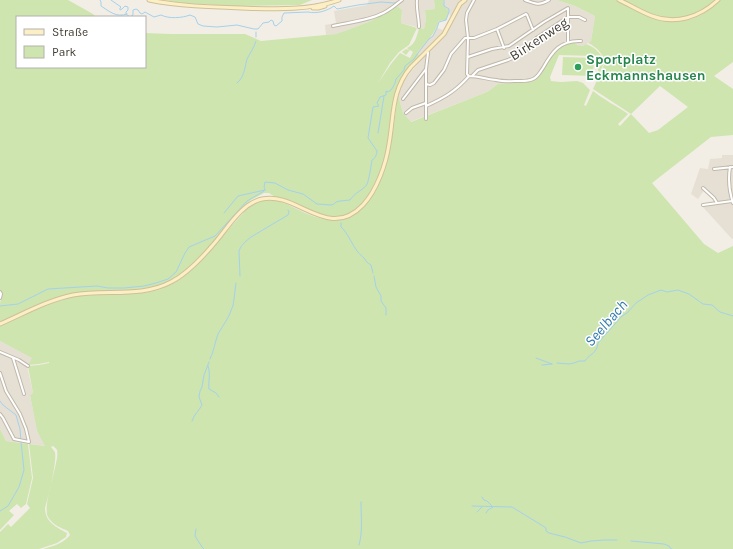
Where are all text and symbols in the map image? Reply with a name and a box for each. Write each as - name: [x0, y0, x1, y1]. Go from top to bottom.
- street label: Birkenweg: [506, 14, 572, 64]
- legend: [16, 16, 146, 68]
- text: Straße: [52, 25, 88, 39]
- text: Park: [52, 45, 77, 59]
- place label: Sportplatz Eckmannshausen: [586, 51, 705, 84]
- marker: Sportplatz Eckmannshausen: [573, 62, 583, 72]
- water label: Seelbach: [581, 296, 631, 350]

